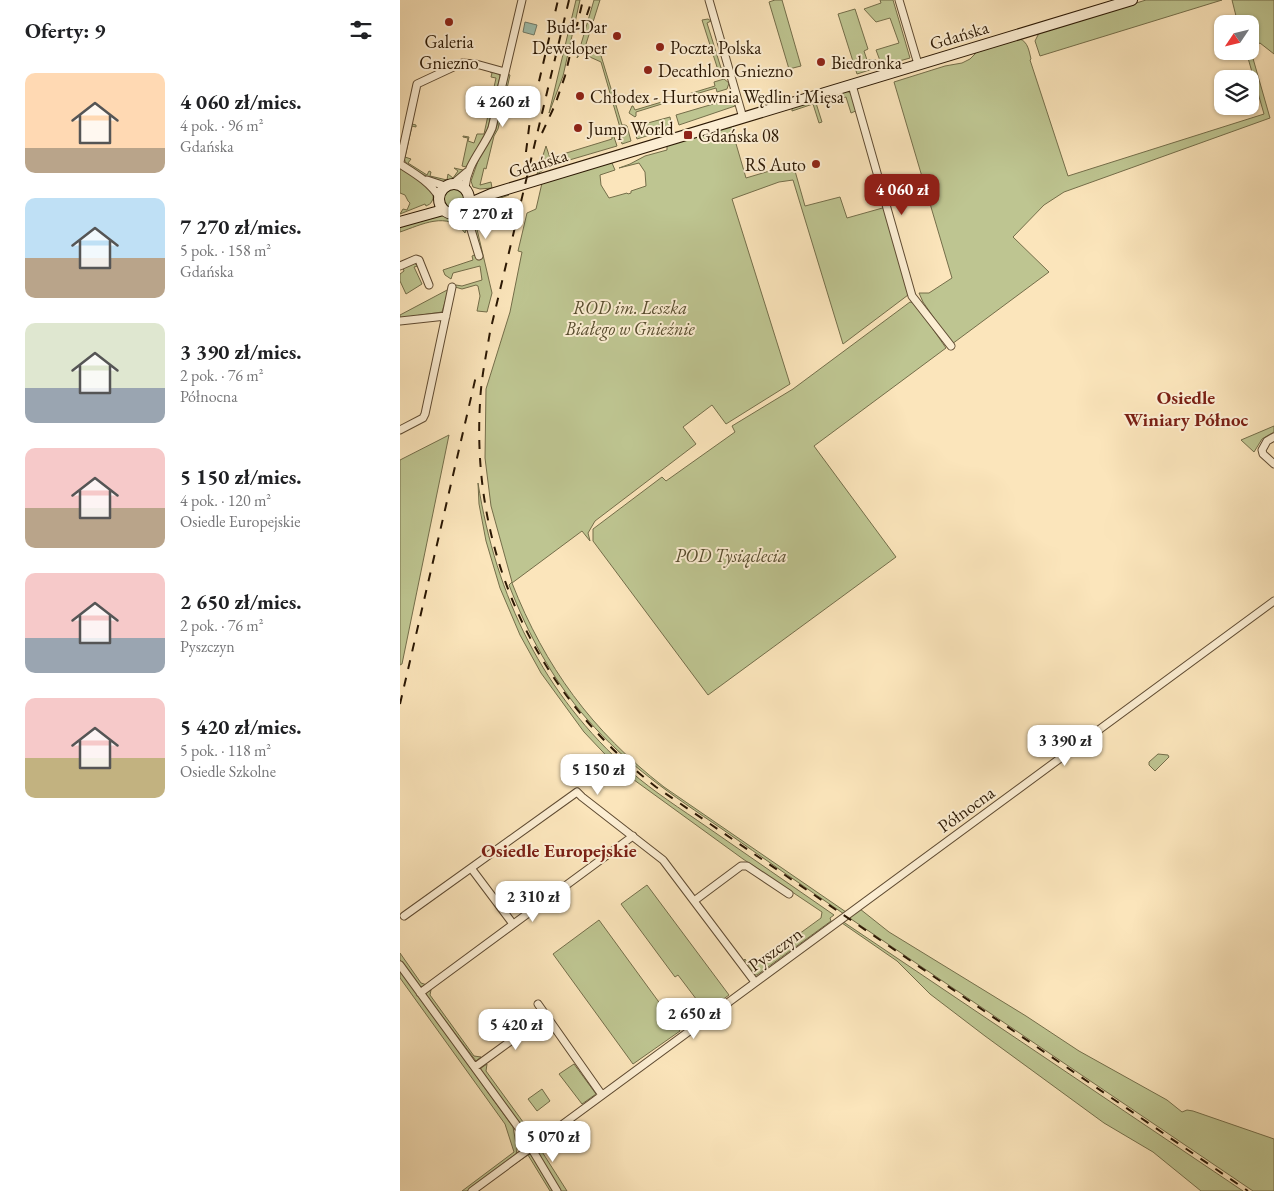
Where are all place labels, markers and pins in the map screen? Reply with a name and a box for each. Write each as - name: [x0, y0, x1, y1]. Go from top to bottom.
- place label: Bud-Dar Deweloper: [532, 15, 607, 59]
- marker: Galeria Gniezno: [443, 16, 455, 28]
- place label: Galeria Gniezno: [419, 30, 479, 74]
- marker: Bud-Dar Deweloper: [611, 30, 623, 42]
- place label: Poczta Polska: [670, 36, 762, 59]
- marker: Poczta Polska: [654, 41, 666, 53]
- place label: Biedronka: [831, 51, 903, 74]
- marker: Biedronka: [815, 56, 827, 68]
- place label: Decathlon Gniezno: [658, 59, 793, 82]
- marker: Decathlon Gniezno: [642, 64, 654, 76]
- place label: Chłodex - Hurtownia Wędlin i Mięsa: [590, 85, 845, 108]
- pin: 4 260 zł: [451, 86, 555, 128]
- marker: Chłodex - Hurtownia Wędlin i Mięsa: [574, 90, 586, 102]
- place label: Jump World: [586, 117, 674, 140]
- marker: Jump World: [572, 122, 584, 134]
- place label: Gdańska 08: [698, 124, 779, 147]
- marker: Gdańska 08: [682, 129, 694, 141]
- place label: RS Auto: [745, 153, 806, 176]
- marker: RS Auto: [810, 158, 822, 170]
- pin: 4 060 zł: [850, 174, 954, 216]
- pin: 7 270 zł: [434, 198, 538, 240]
- pin: 3 390 zł: [1013, 724, 1117, 767]
- pin: 5 150 zł: [546, 754, 650, 796]
- pin: 2 310 zł: [481, 880, 585, 923]
- pin: 2 650 zł: [642, 998, 746, 1040]
- pin: 5 420 zł: [464, 1008, 568, 1051]
- pin: 5 070 zł: [501, 1120, 605, 1163]

